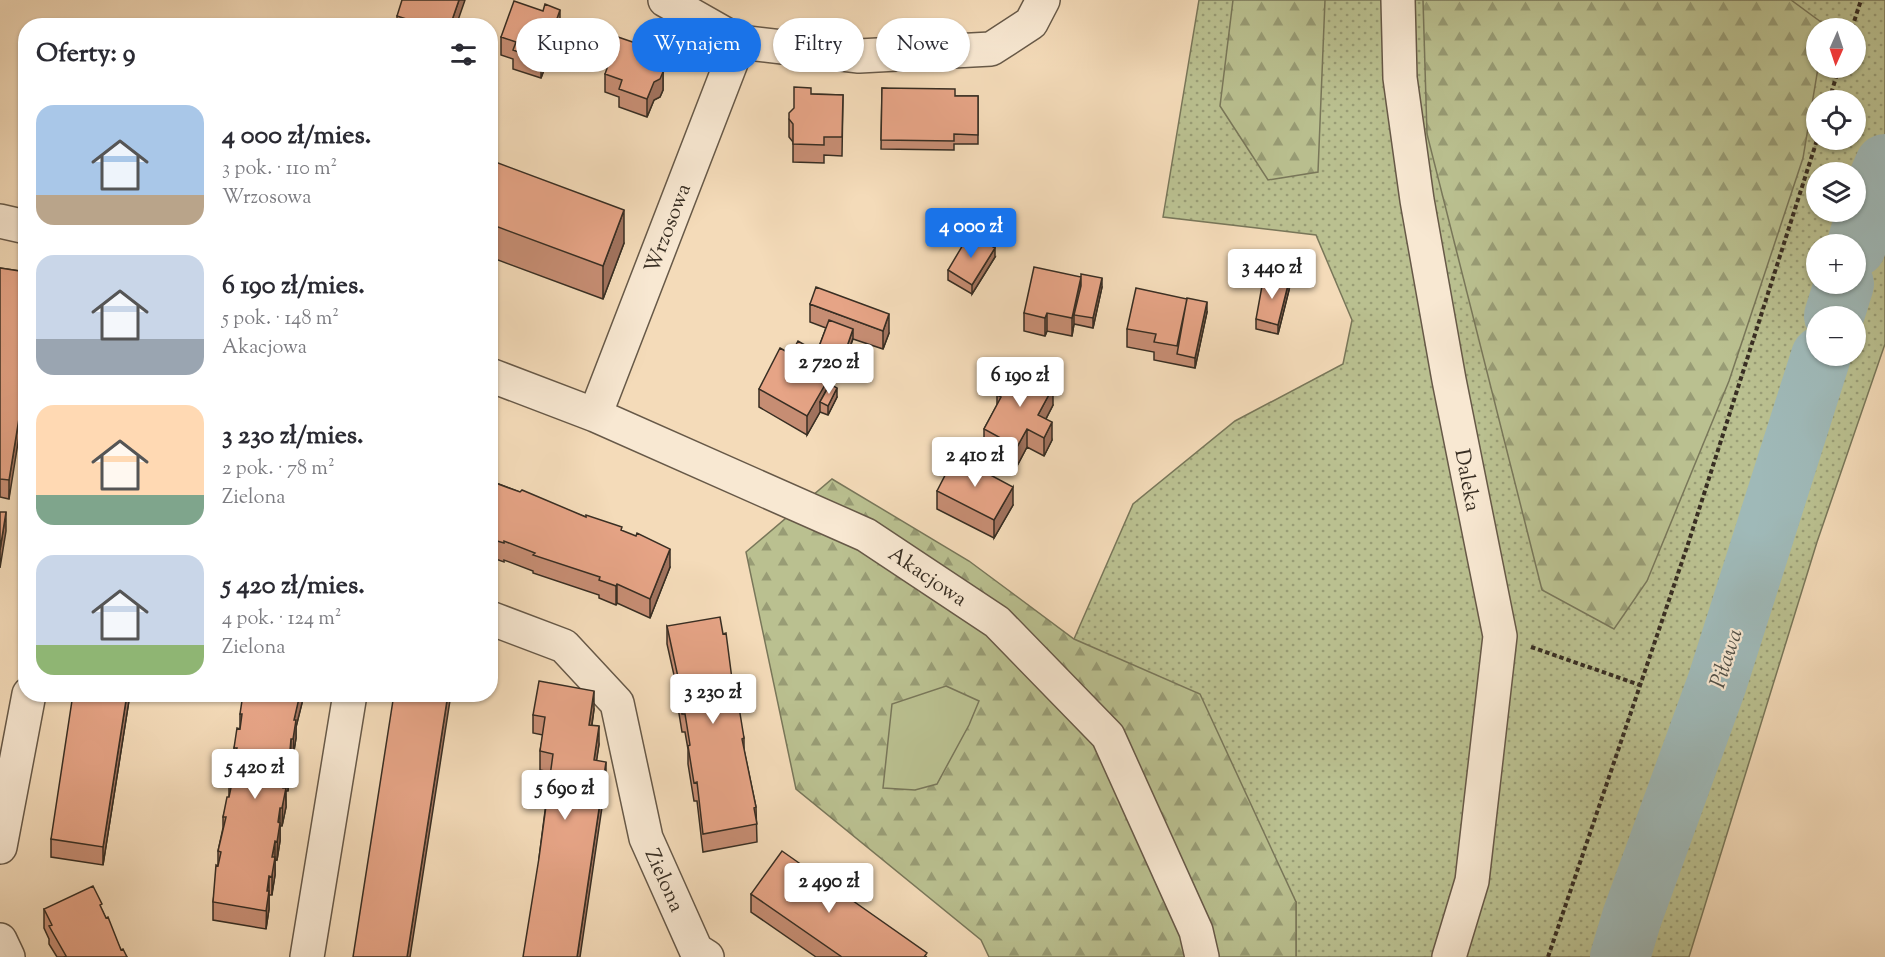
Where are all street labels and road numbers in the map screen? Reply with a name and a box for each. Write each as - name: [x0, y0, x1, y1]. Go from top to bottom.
- street label: Wrzosowa: [638, 179, 700, 278]
- street label: Daleka: [1445, 447, 1487, 514]
- street label: Akacjowa: [881, 540, 973, 615]
- street label: Zielona: [636, 844, 691, 918]

